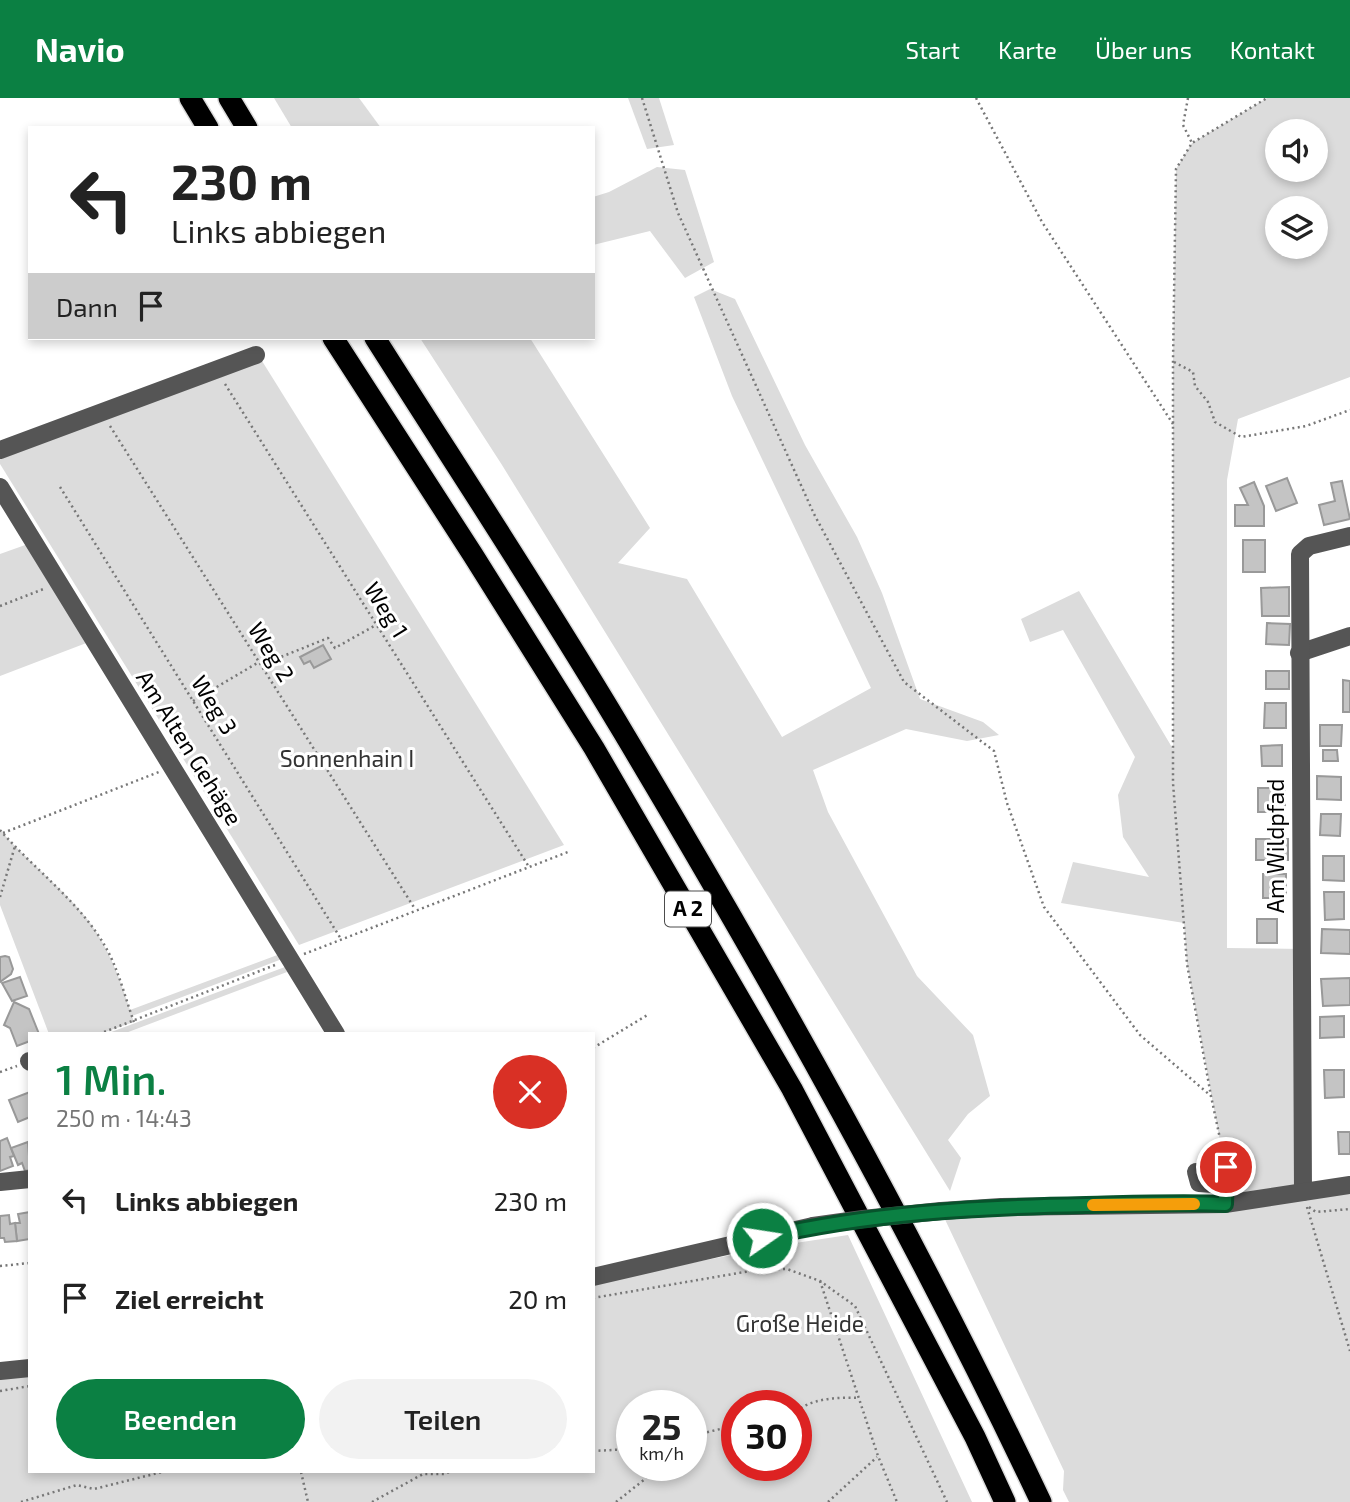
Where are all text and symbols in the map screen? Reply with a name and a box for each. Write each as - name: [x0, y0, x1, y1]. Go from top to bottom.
- text: Navio: [35, 29, 125, 69]
- text: Start: [906, 35, 960, 64]
- text: Karte: [998, 35, 1057, 64]
- text: Über uns: [1095, 35, 1192, 64]
- text: Kontakt: [1230, 35, 1315, 64]
- map controls: [1265, 119, 1328, 259]
- button: sound: [1265, 119, 1328, 182]
- text: 230 m: [171, 151, 312, 210]
- icon: left: [56, 154, 147, 245]
- button: layers: [1265, 196, 1328, 259]
- text: Links abbiegen: [171, 211, 386, 249]
- icon: arrive: [132, 287, 170, 325]
- text: Dann: [56, 291, 118, 322]
- street label: Weg 1: [359, 576, 415, 643]
- street label: Weg 2: [243, 617, 301, 686]
- street label: Am Alten Gehäge: [131, 665, 249, 830]
- street label: Weg 3: [186, 670, 244, 739]
- park label: Sonnenhain I: [280, 744, 414, 772]
- street label: Am Wildpfad: [1261, 779, 1289, 913]
- road number: A 2: [665, 892, 711, 926]
- text: 1 Min.: [56, 1053, 167, 1103]
- button: close: [493, 1055, 567, 1129]
- text: 250 m · 14:43: [56, 1104, 192, 1132]
- pin: [1196, 1137, 1256, 1197]
- icon: arrive: [1207, 1148, 1245, 1186]
- icon: left: [56, 1181, 94, 1219]
- text: Links abbiegen: [115, 1185, 299, 1216]
- text: 230 m: [494, 1185, 567, 1216]
- position arrow: [725, 1201, 799, 1275]
- icon: arrive: [56, 1279, 94, 1317]
- text: Ziel erreicht: [115, 1283, 264, 1314]
- text: 20 m: [508, 1283, 567, 1314]
- park label: Große Heide: [736, 1309, 864, 1337]
- button: Beenden: [56, 1379, 305, 1459]
- button: Teilen: [319, 1379, 567, 1459]
- speed limit sign: 30: [721, 1390, 812, 1481]
- text: 25: [642, 1405, 681, 1447]
- text: km/h: [639, 1442, 684, 1464]

